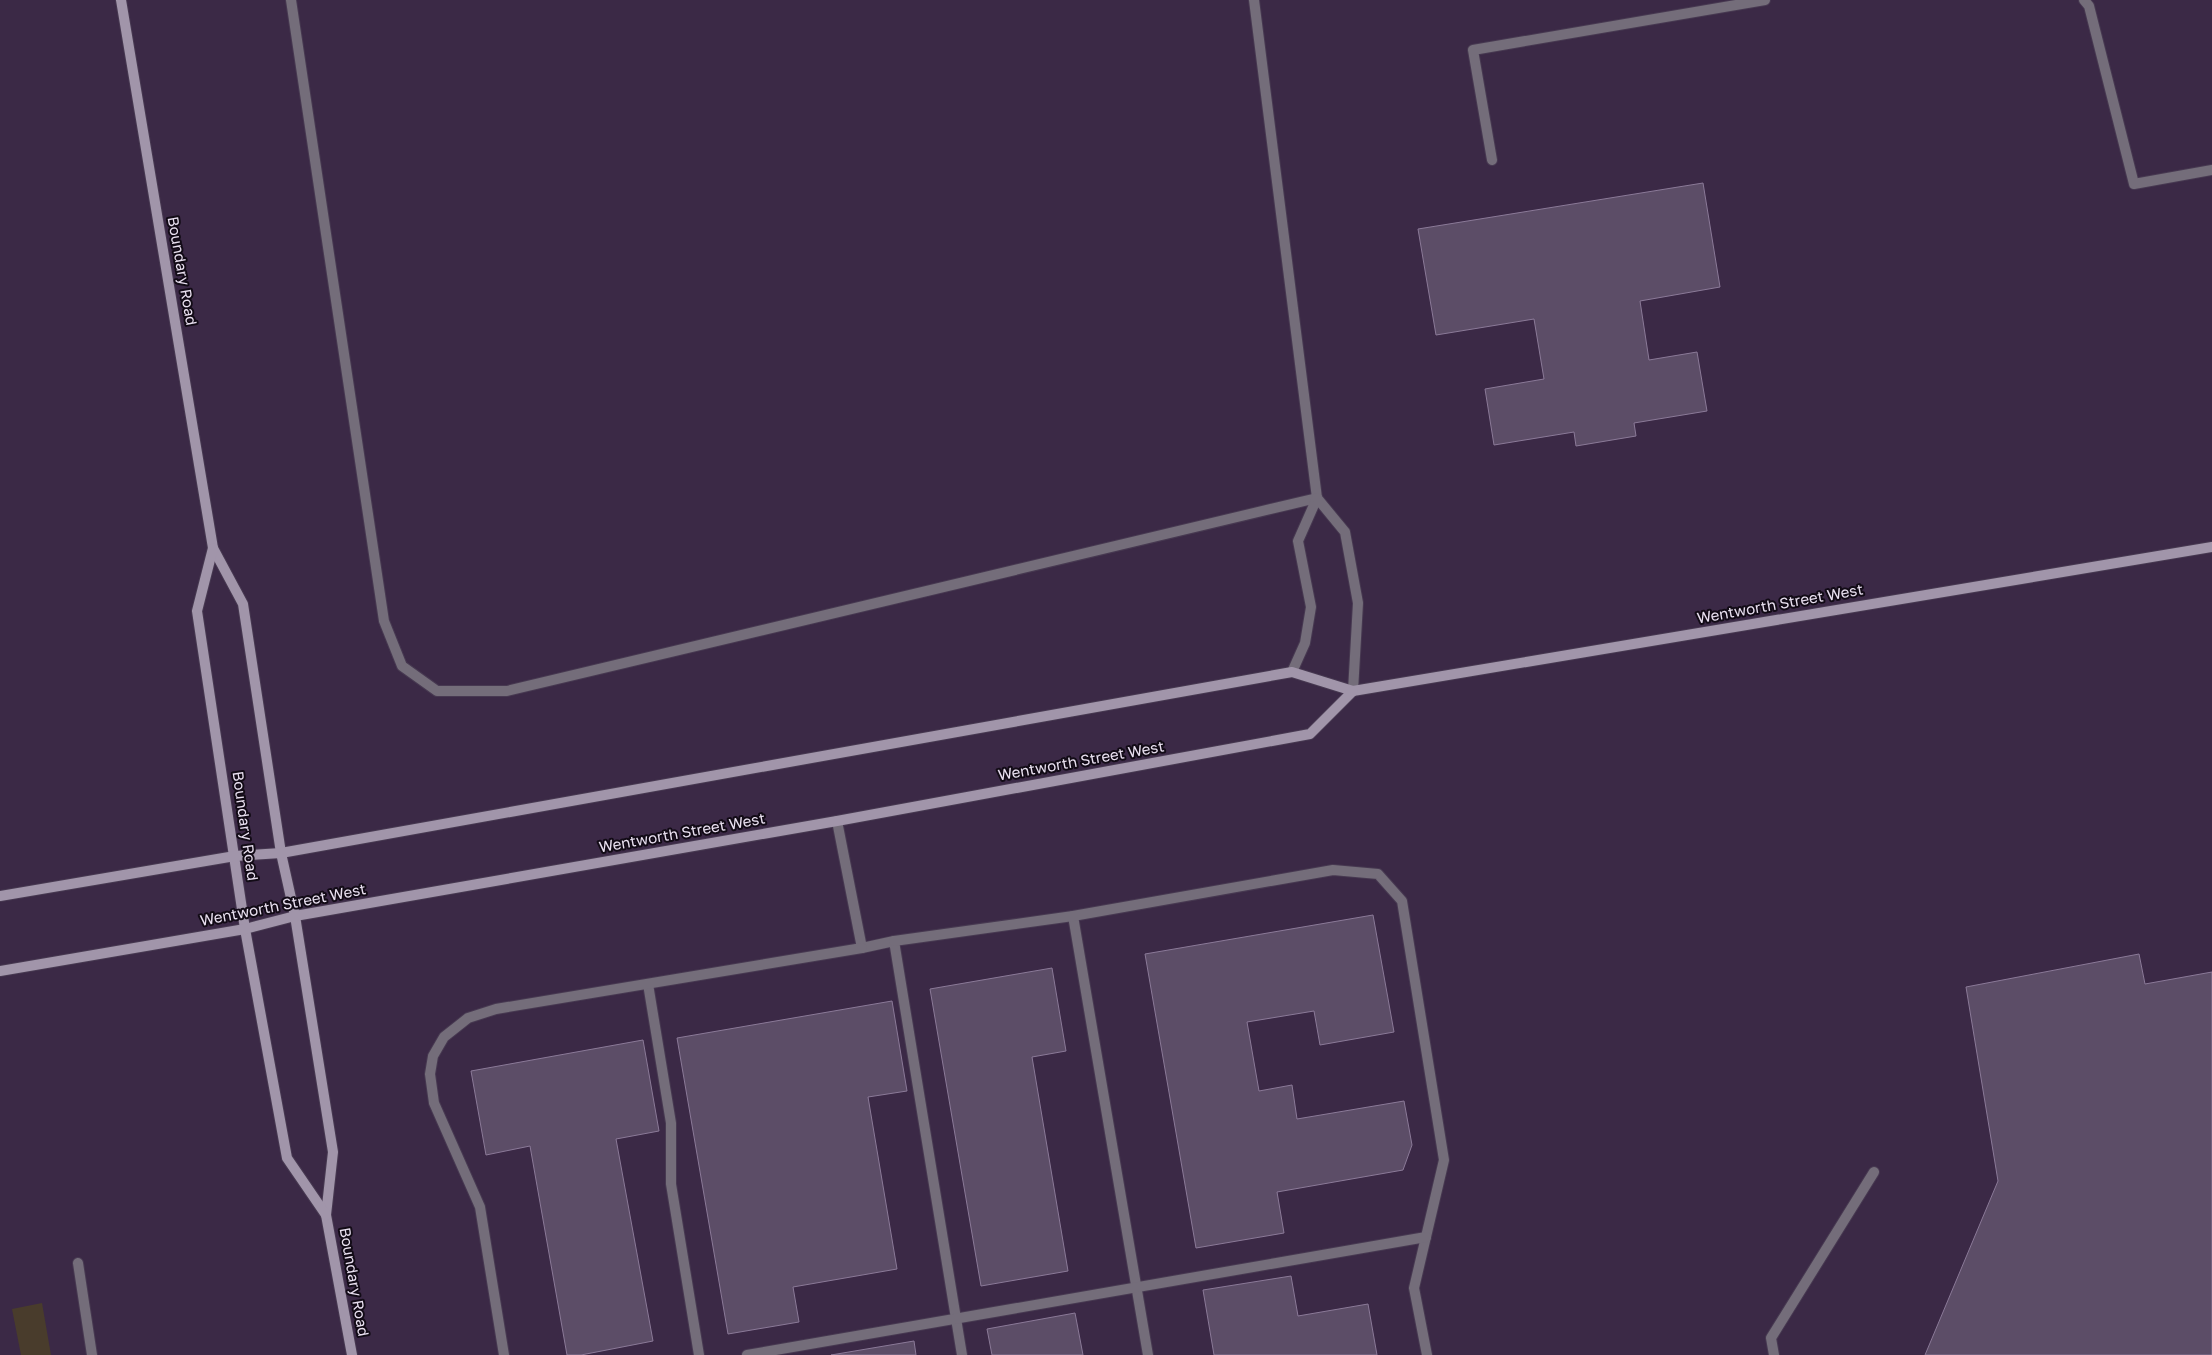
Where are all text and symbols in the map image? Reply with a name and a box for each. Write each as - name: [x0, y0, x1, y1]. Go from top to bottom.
- street label: Boundary Road: [165, 215, 201, 327]
- street label: Wentworth Street West: [1695, 580, 1864, 627]
- street label: Wentworth Street West: [996, 737, 1165, 784]
- street label: Boundary Road: [229, 770, 263, 882]
- street label: Wentworth Street West: [597, 809, 766, 856]
- street label: Wentworth Street West: [198, 879, 367, 929]
- street label: Boundary Road: [337, 1226, 373, 1338]

